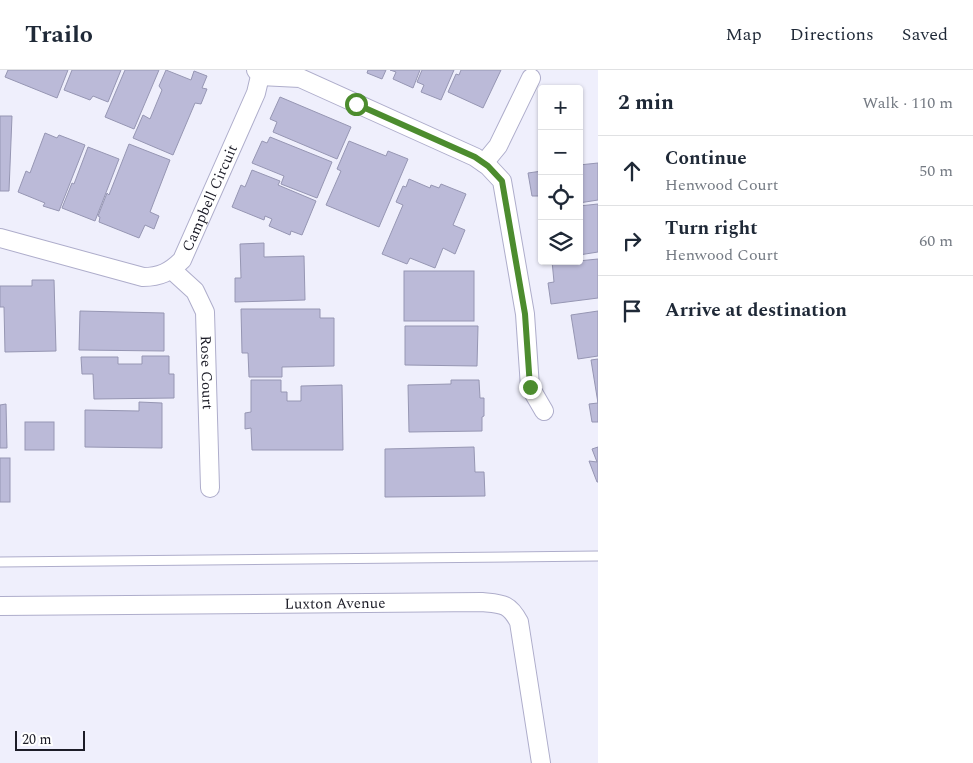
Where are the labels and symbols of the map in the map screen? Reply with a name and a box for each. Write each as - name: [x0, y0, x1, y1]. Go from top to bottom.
- route start: [345, 93, 368, 116]
- street label: Campbell Circuit: [176, 141, 243, 255]
- street label: Rose Court: [194, 335, 219, 410]
- route end: [519, 376, 542, 399]
- street label: Luxton Avenue: [284, 591, 385, 615]
- scale bar: [15, 728, 85, 751]

